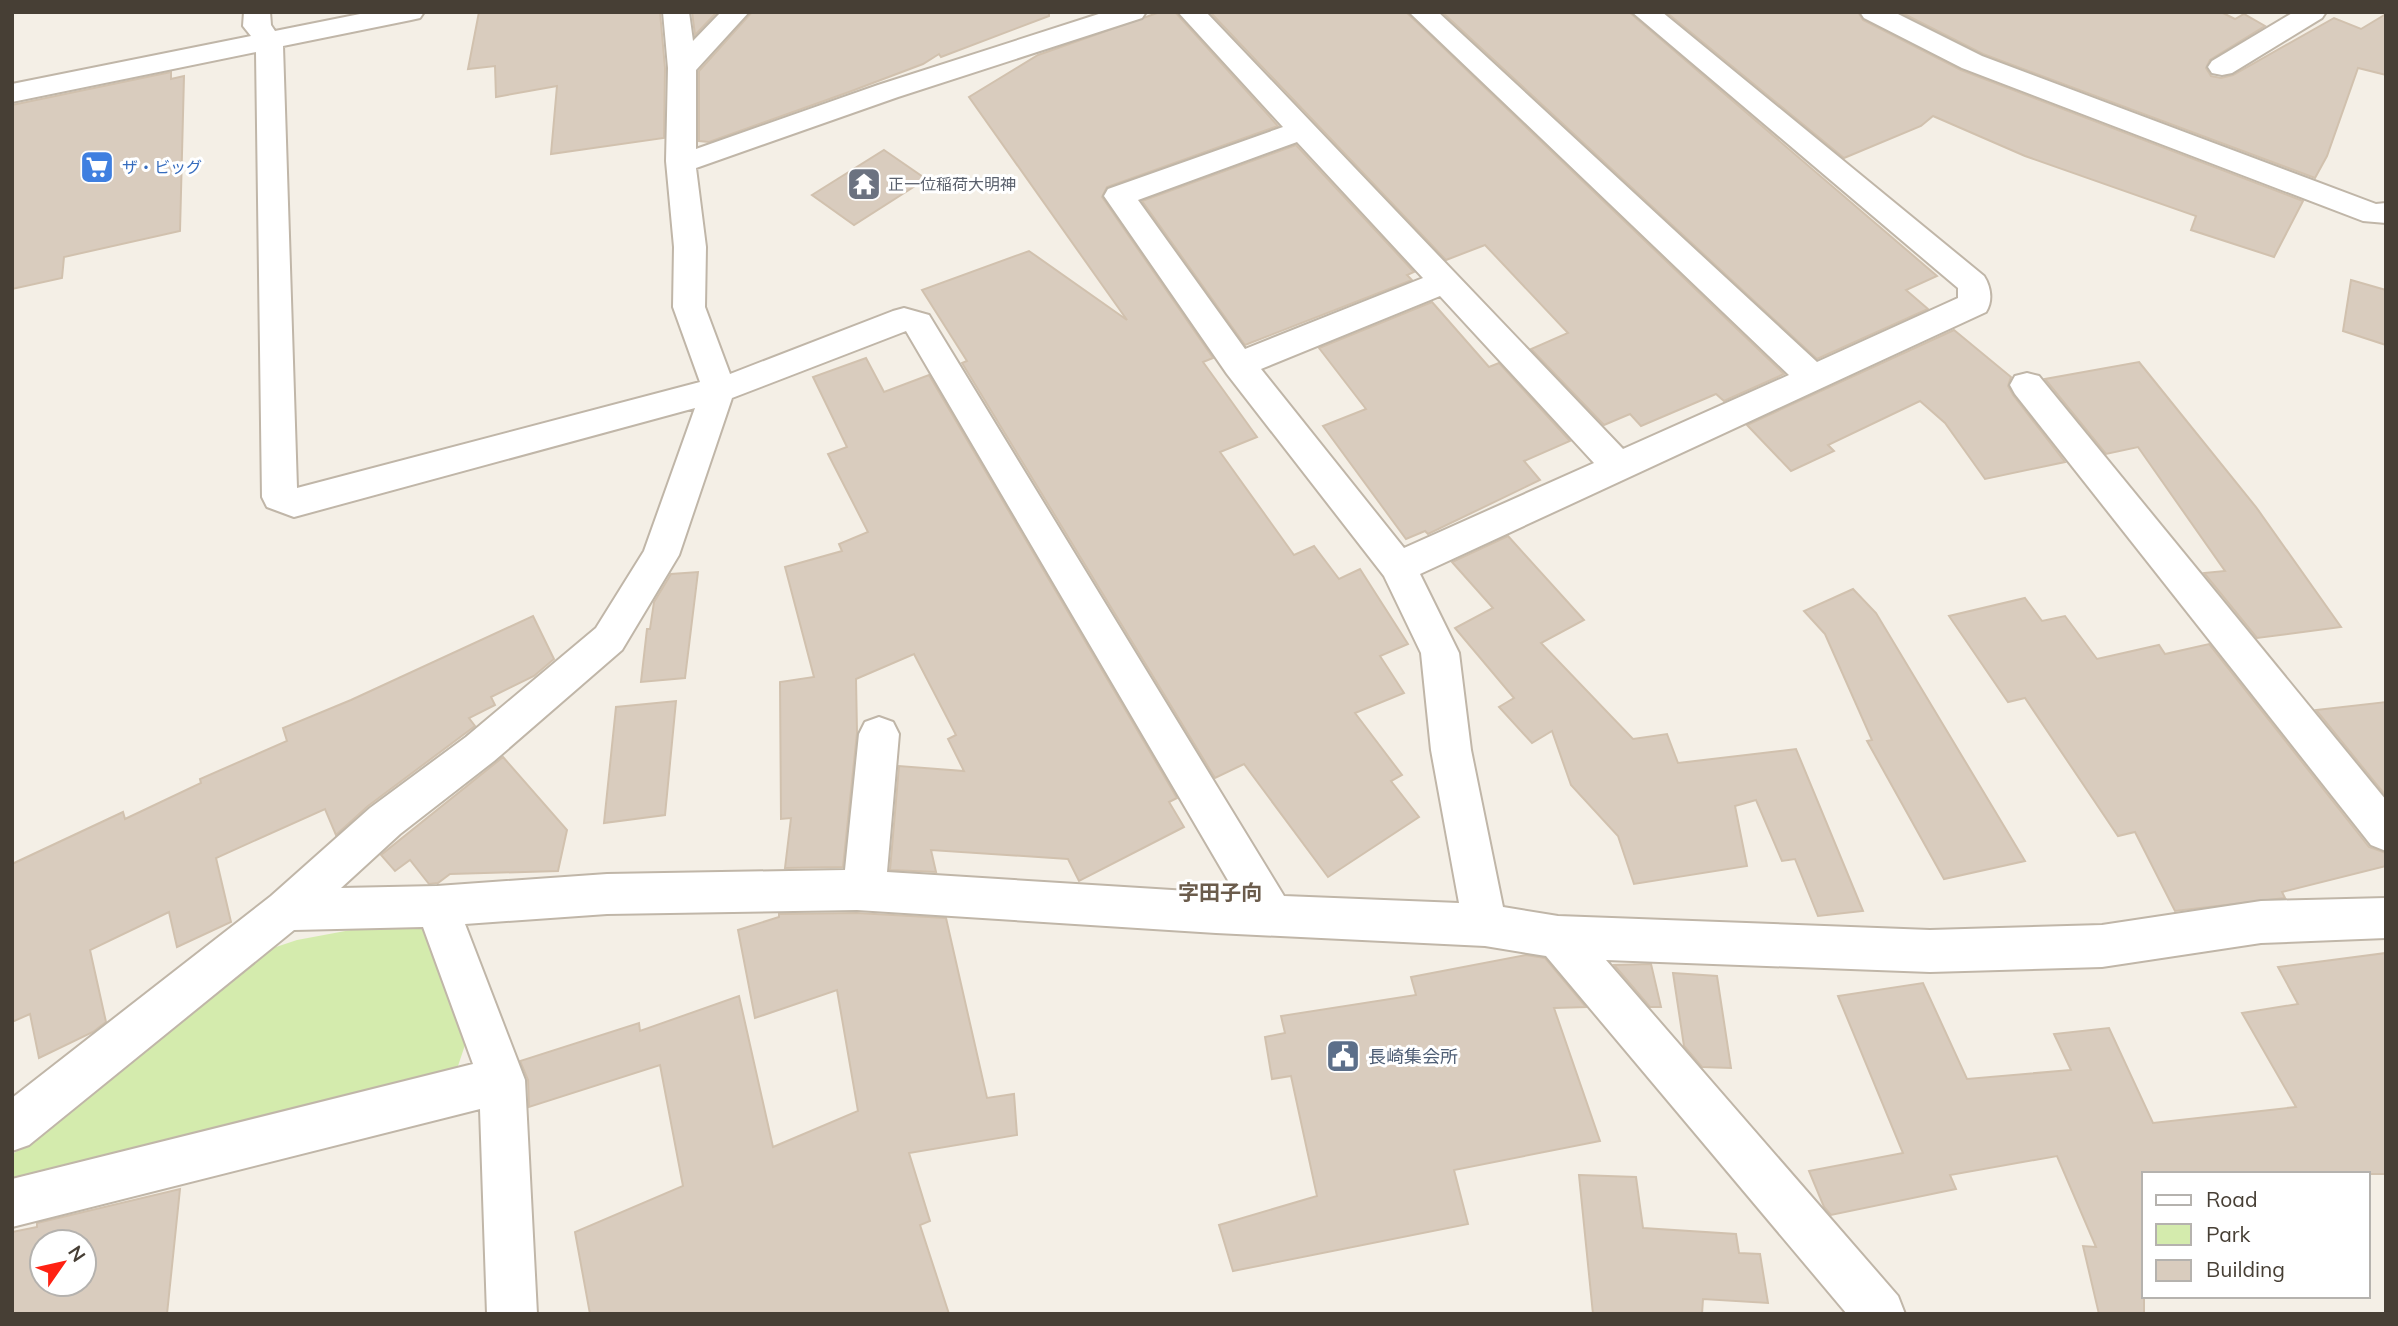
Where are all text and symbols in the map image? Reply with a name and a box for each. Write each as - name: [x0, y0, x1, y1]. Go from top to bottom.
- supermarket icon: ザ・ビッグ: [78, 148, 116, 186]
- place label: ザ・ビッグ: [122, 157, 202, 177]
- temple icon: 正一位稲荷大明神: [845, 165, 883, 203]
- place label: 正一位稲荷大明神: [888, 174, 1016, 194]
- district label: 字田子向: [1178, 879, 1262, 905]
- public building icon: 長崎集会所: [1324, 1037, 1362, 1075]
- place label: 長崎集会所: [1368, 1045, 1458, 1068]
- legend: [2142, 1172, 2370, 1298]
- text: Road: [2206, 1186, 2257, 1212]
- text: Park: [2206, 1221, 2250, 1247]
- north arrow: [28, 1228, 98, 1298]
- text: N: [63, 1241, 91, 1266]
- text: Building: [2206, 1256, 2285, 1282]

